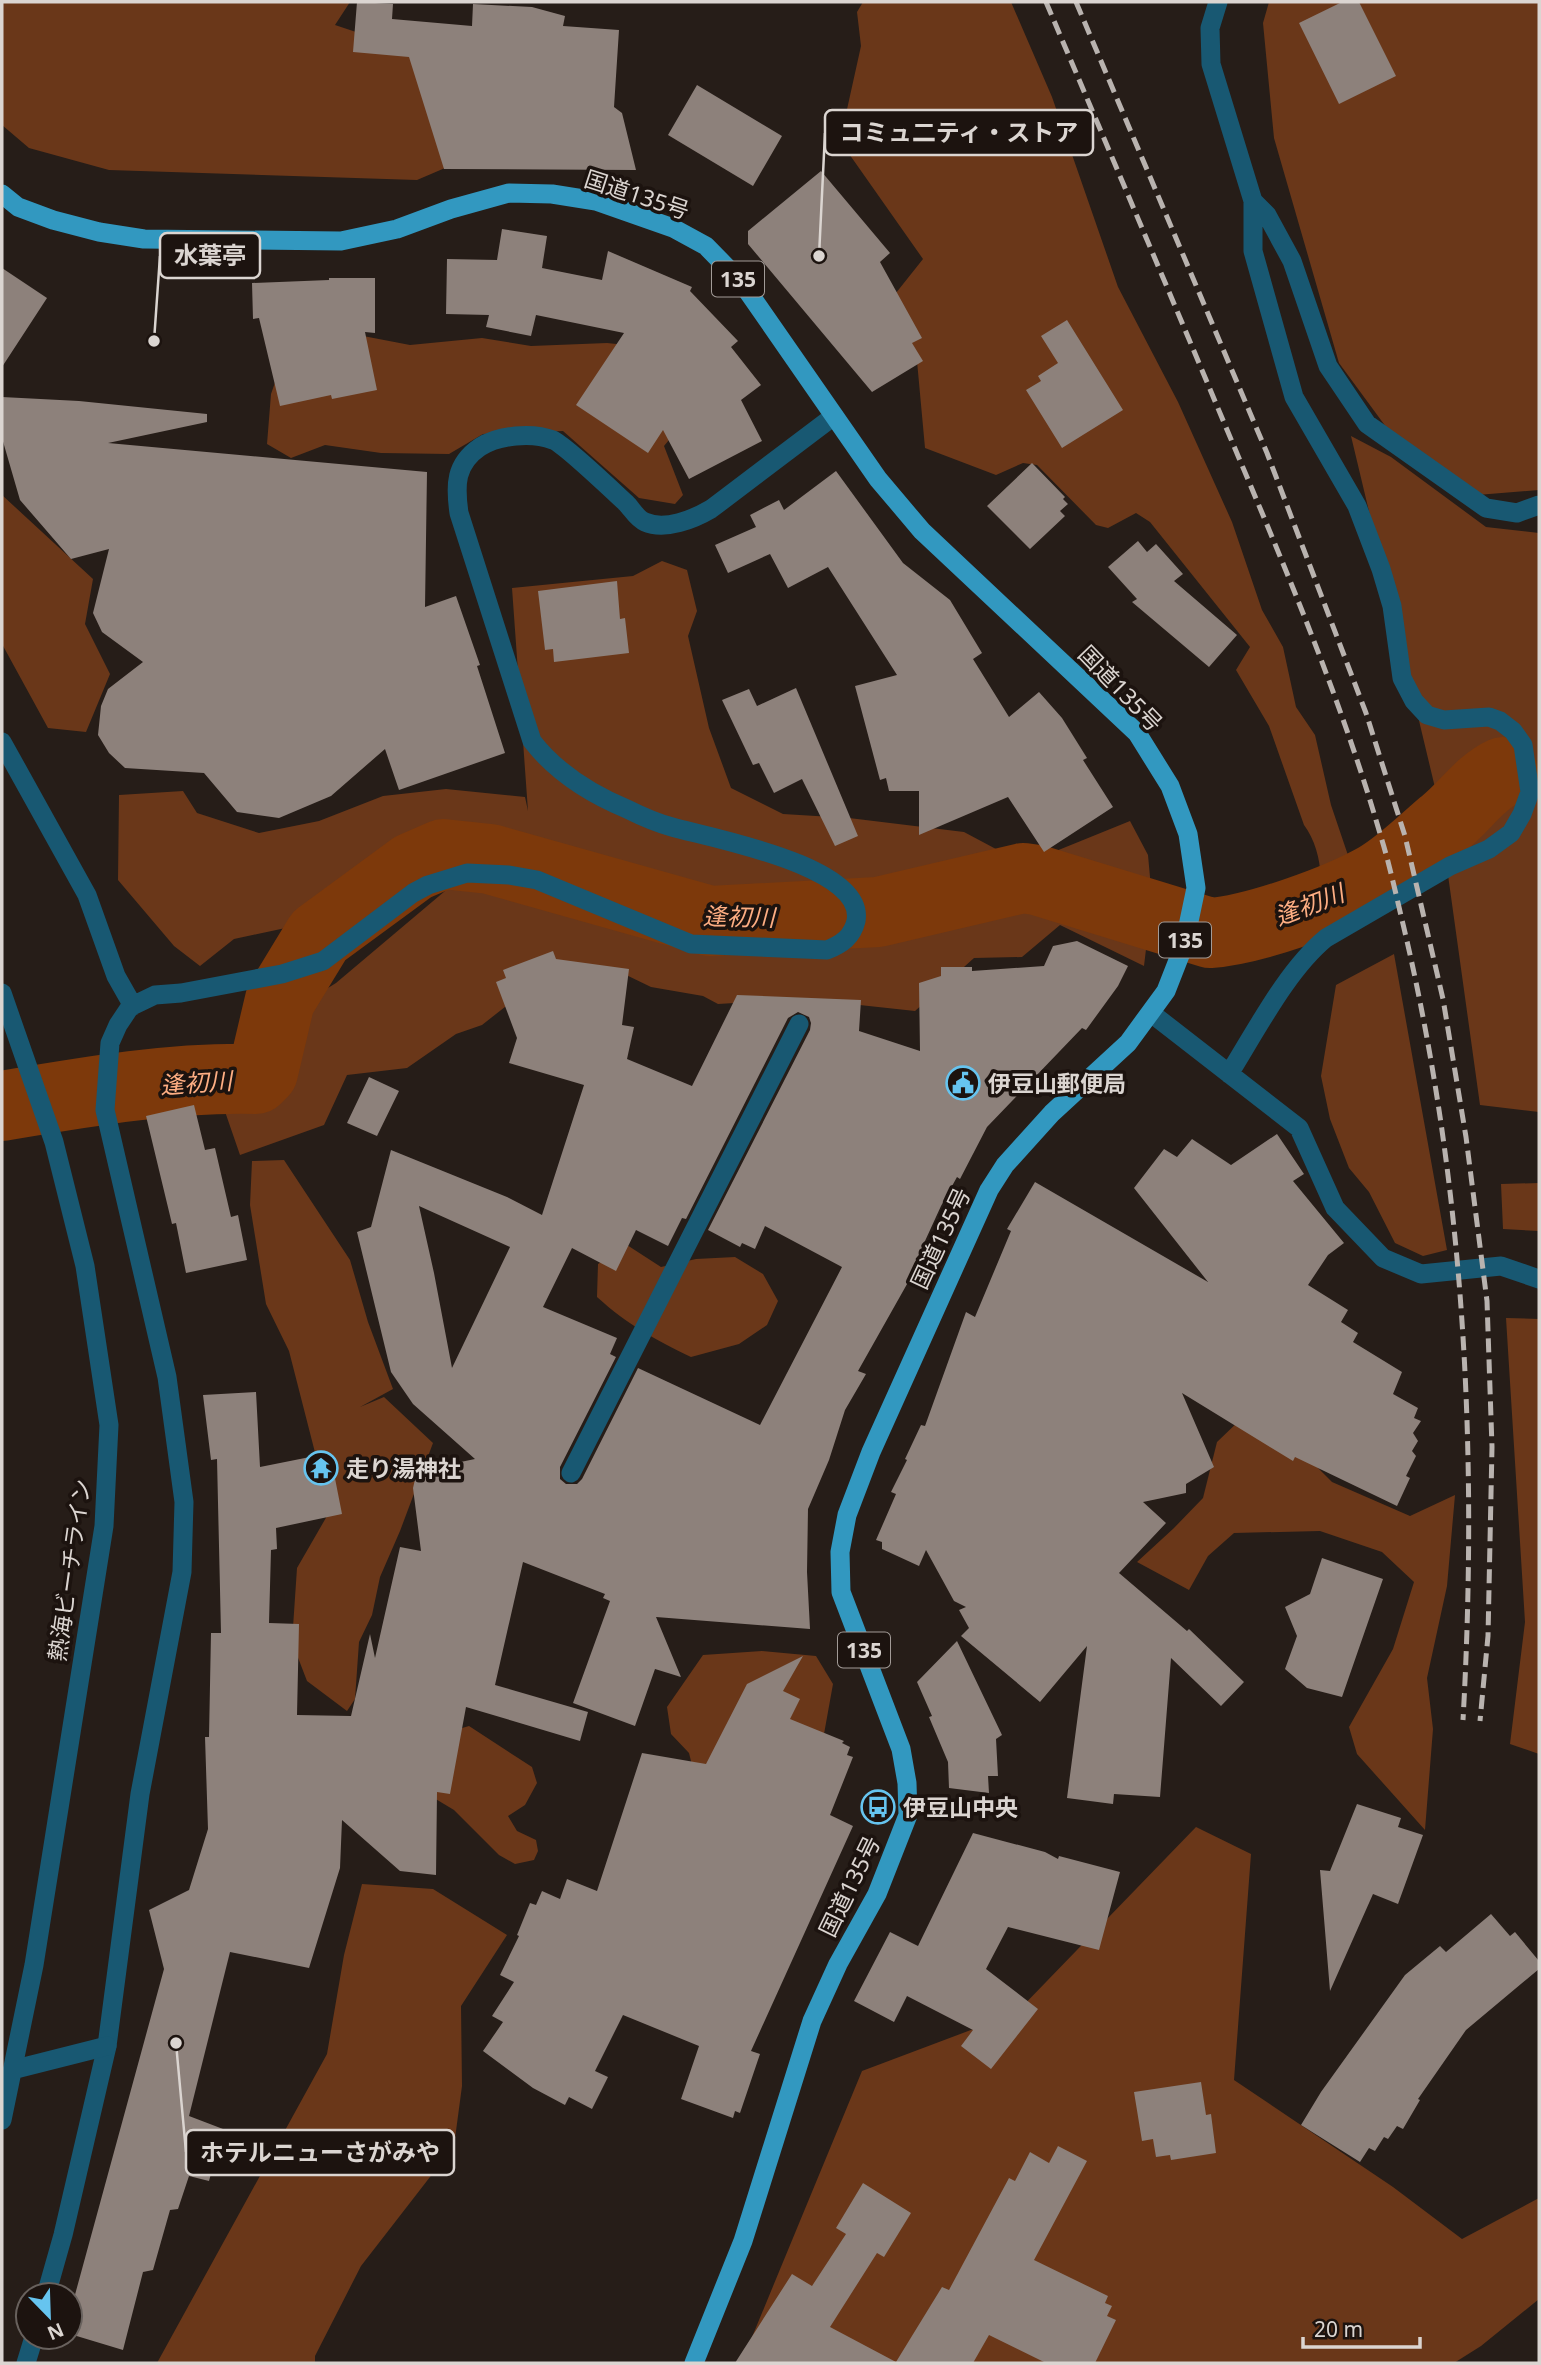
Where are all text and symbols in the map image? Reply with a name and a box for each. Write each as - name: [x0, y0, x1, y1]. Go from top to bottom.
- callout: コミュ二ティ・ストア: [825, 110, 1093, 155]
- text: コミュ二ティ・ストア: [840, 115, 1078, 148]
- street label: 国道135号: [580, 162, 694, 226]
- callout: 水葉亭: [160, 233, 260, 278]
- text: 水葉亭: [174, 238, 246, 271]
- road number: 135: [712, 262, 764, 296]
- street label: 国道135号: [1072, 638, 1170, 738]
- water label: 逢初川: [1269, 875, 1351, 932]
- water label: 逢初川: [703, 899, 778, 933]
- road number: 135: [1159, 922, 1211, 958]
- water label: 逢初川: [159, 1063, 236, 1101]
- public building icon: 伊豆山郵便局: [944, 1064, 982, 1102]
- place label: 伊豆山郵便局: [988, 1067, 1126, 1099]
- street label: 国道135号: [903, 1182, 977, 1294]
- temple icon: 走り湯神社: [302, 1449, 340, 1487]
- place label: 走り湯神社: [346, 1452, 461, 1484]
- street label: 熱海ビーチライン: [40, 1477, 98, 1663]
- road number: 135: [838, 1632, 890, 1668]
- bus stop icon: 伊豆山中央: [859, 1788, 897, 1826]
- place label: 伊豆山中央: [903, 1791, 1018, 1823]
- street label: 国道135号: [811, 1830, 887, 1942]
- callout: ホテルニューさがみや: [186, 2130, 454, 2175]
- text: ホテルニューさがみや: [200, 2135, 440, 2168]
- north arrow: [14, 2281, 84, 2351]
- scale bar: [1303, 2306, 1420, 2350]
- text: 20 m: [1314, 2315, 1363, 2343]
- text: N: [43, 2317, 68, 2347]

